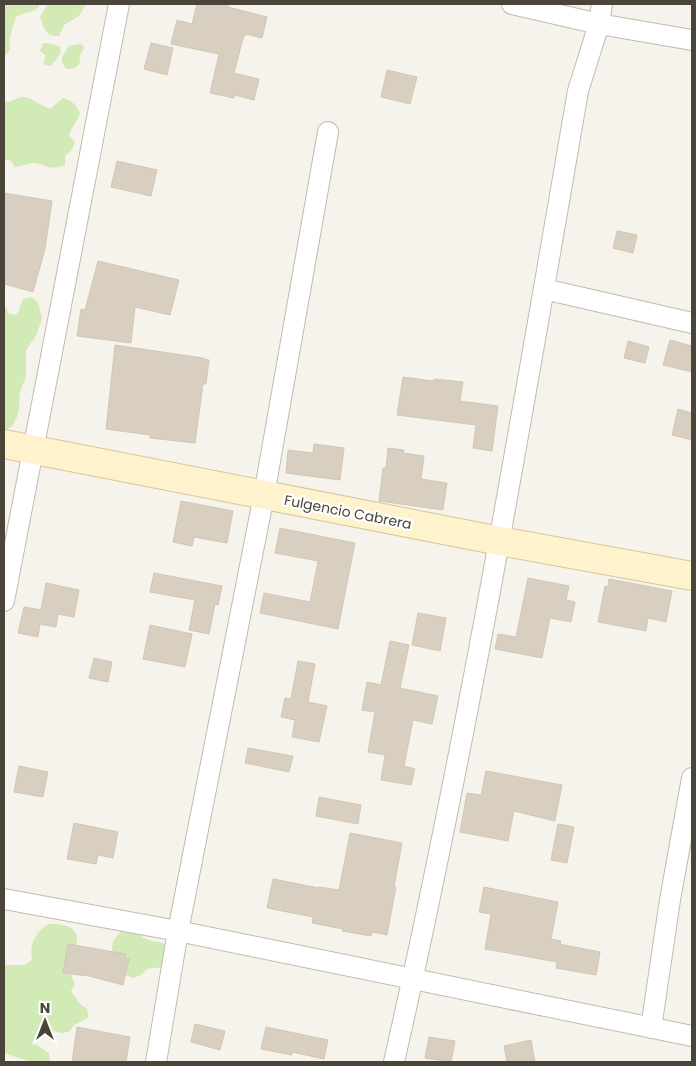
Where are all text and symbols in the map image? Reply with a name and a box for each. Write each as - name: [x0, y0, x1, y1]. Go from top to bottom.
- street label: Fulgencio Cabrera: [283, 490, 413, 534]
- north arrow: [20, 996, 70, 1046]
- text: N: [40, 998, 50, 1018]

